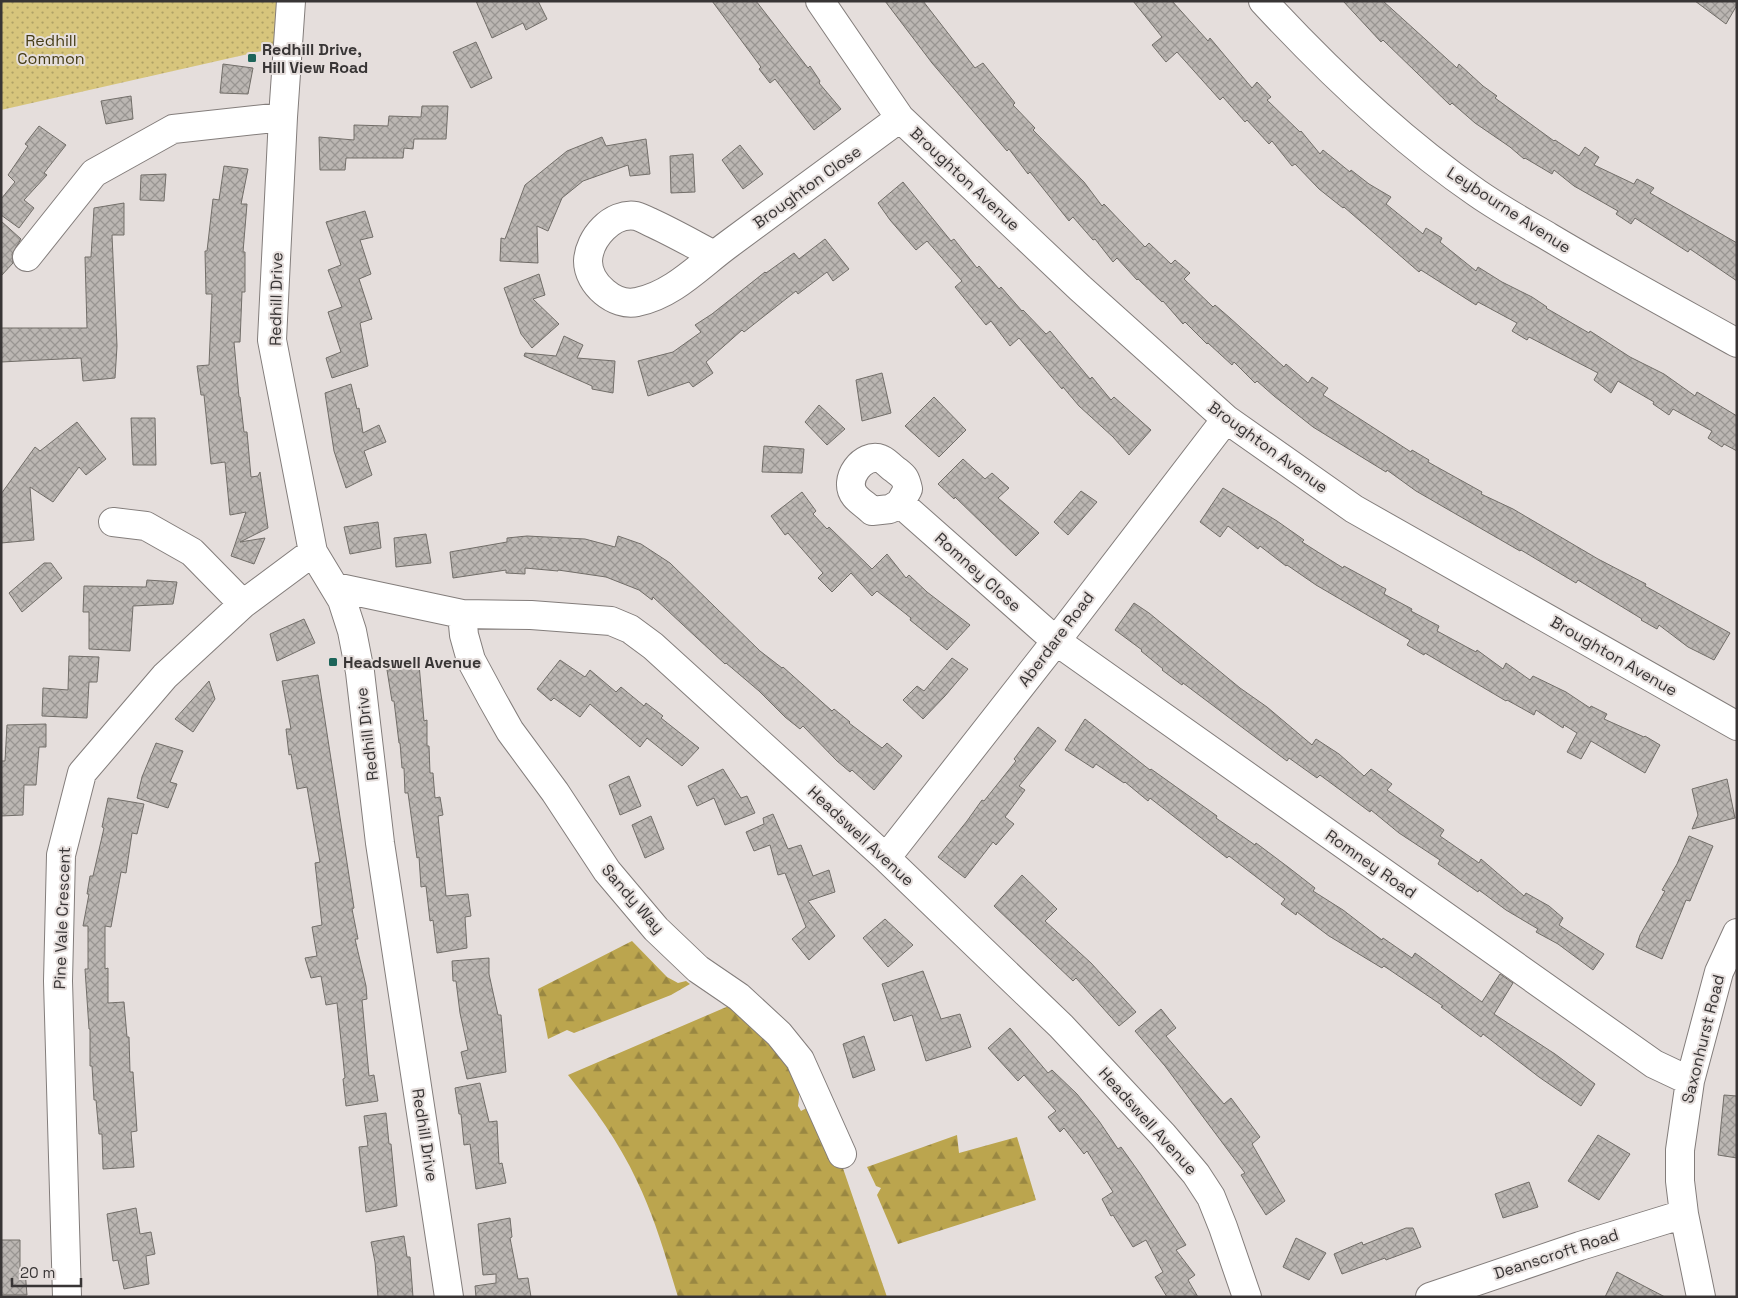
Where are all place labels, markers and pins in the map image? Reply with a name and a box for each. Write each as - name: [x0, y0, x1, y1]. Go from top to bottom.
- place label: Redhill Drive, Hill View Road: [262, 39, 368, 78]
- marker: Redhill Drive, Hill View Road: [246, 52, 258, 64]
- place label: Headswell Avenue: [343, 652, 481, 673]
- marker: Headswell Avenue: [327, 656, 339, 668]

